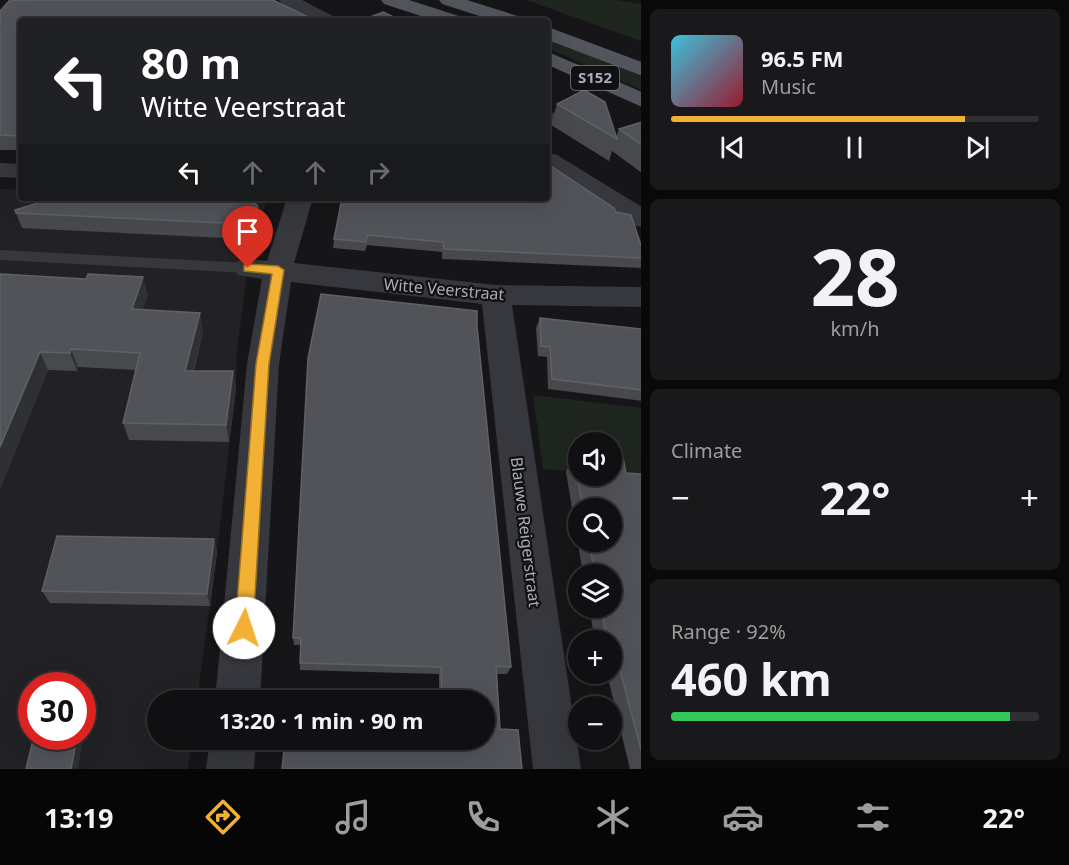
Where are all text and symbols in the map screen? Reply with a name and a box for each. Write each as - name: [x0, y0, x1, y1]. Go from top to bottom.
- text: 80 m: [141, 34, 241, 91]
- icon: left: [42, 42, 120, 120]
- text: 96.5 FM: [761, 43, 843, 73]
- road number: S152: [571, 66, 619, 90]
- text: Music: [761, 73, 816, 100]
- text: Witte Veerstraat: [141, 88, 345, 125]
- icon: previous: [716, 131, 749, 164]
- icon: pause: [838, 131, 871, 164]
- icon: next: [961, 131, 994, 164]
- icon: left: [173, 156, 206, 189]
- icon: ahead: [236, 156, 269, 189]
- icon: ahead: [299, 156, 332, 189]
- icon: right: [362, 156, 395, 189]
- pin: [222, 206, 273, 268]
- icon: arrive: [231, 215, 264, 248]
- text: 28: [810, 223, 900, 329]
- street label: Witte Veerstraat: [383, 273, 506, 305]
- text: km/h: [830, 315, 880, 342]
- map controls: [568, 432, 622, 750]
- button: sound: [568, 432, 622, 486]
- text: Climate: [671, 437, 742, 464]
- street label: Blauwe Reigerstraat: [506, 456, 546, 609]
- text: 22°: [820, 467, 890, 528]
- text: −: [671, 475, 690, 520]
- text: +: [1020, 475, 1039, 520]
- button: search: [568, 498, 622, 552]
- button: layers: [568, 564, 622, 618]
- position arrow: [212, 596, 276, 660]
- text: Range · 92%: [671, 618, 786, 645]
- button: +: [568, 630, 622, 684]
- text: 460 km: [671, 648, 832, 709]
- speed limit sign: 30: [18, 672, 96, 750]
- button: −: [568, 696, 622, 750]
- text: 13:20 · 1 min · 90 m: [219, 705, 423, 735]
- icon: directions: [202, 796, 244, 838]
- icon: music: [332, 796, 374, 838]
- icon: phone: [462, 796, 504, 838]
- icon: climate: [592, 796, 634, 838]
- icon: car: [722, 796, 764, 838]
- icon: filters: [852, 796, 894, 838]
- text: 13:19: [44, 799, 113, 836]
- text: 22°: [983, 799, 1025, 836]

